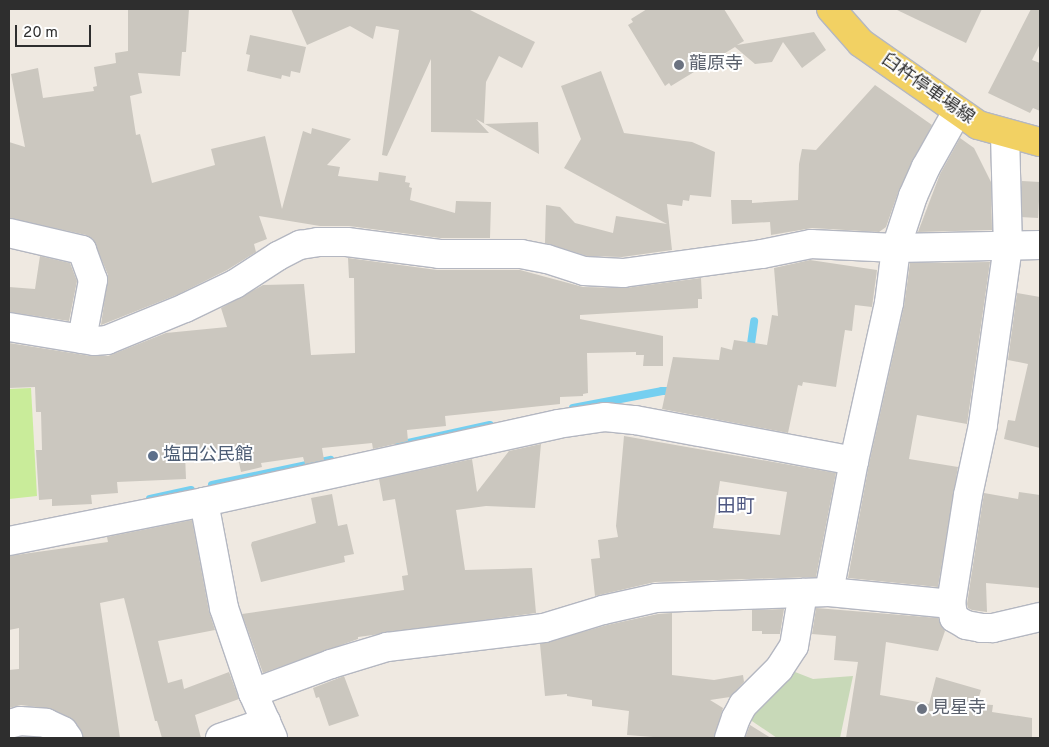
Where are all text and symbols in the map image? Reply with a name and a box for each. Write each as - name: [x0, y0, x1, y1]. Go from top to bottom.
- scale bar: [18, 15, 94, 47]
- text: 20 m: [23, 24, 58, 43]
- street label: 臼杵停車場線: [877, 50, 977, 130]
- place label: 龍原寺: [689, 54, 743, 76]
- marker: 龍原寺: [673, 59, 685, 71]
- place label: 塩田公民館: [163, 445, 253, 467]
- marker: 塩田公民館: [147, 450, 159, 462]
- district label: 田町: [717, 497, 755, 519]
- place label: 見星寺: [932, 698, 986, 720]
- marker: 見星寺: [916, 703, 928, 715]

